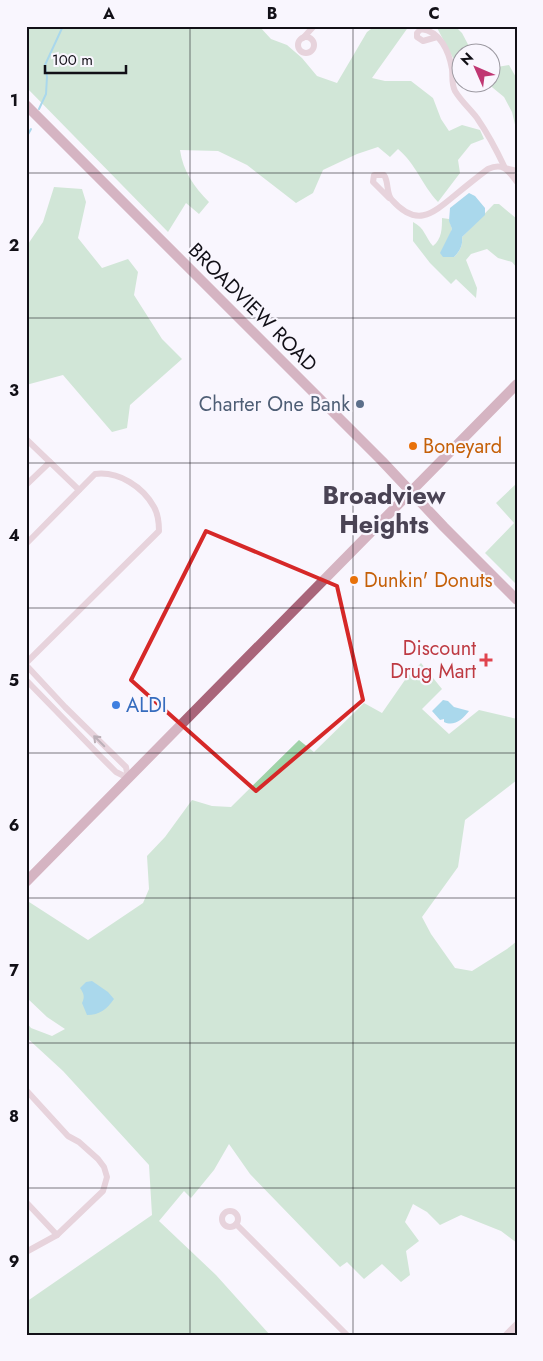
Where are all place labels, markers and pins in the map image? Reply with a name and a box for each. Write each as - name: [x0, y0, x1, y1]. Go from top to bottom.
- place label: Charter One Bank: [199, 390, 350, 419]
- marker: Charter One Bank: [354, 398, 366, 410]
- place label: Boneyard: [423, 432, 502, 461]
- marker: Boneyard: [407, 440, 419, 452]
- place label: Dunkin' Donuts: [364, 566, 493, 595]
- marker: Dunkin' Donuts: [348, 574, 360, 586]
- place label: Discount Drug Mart: [390, 634, 476, 686]
- marker: Discount Drug Mart: [480, 654, 492, 666]
- place label: ALDI: [126, 691, 167, 720]
- marker: ALDI: [110, 699, 122, 711]

